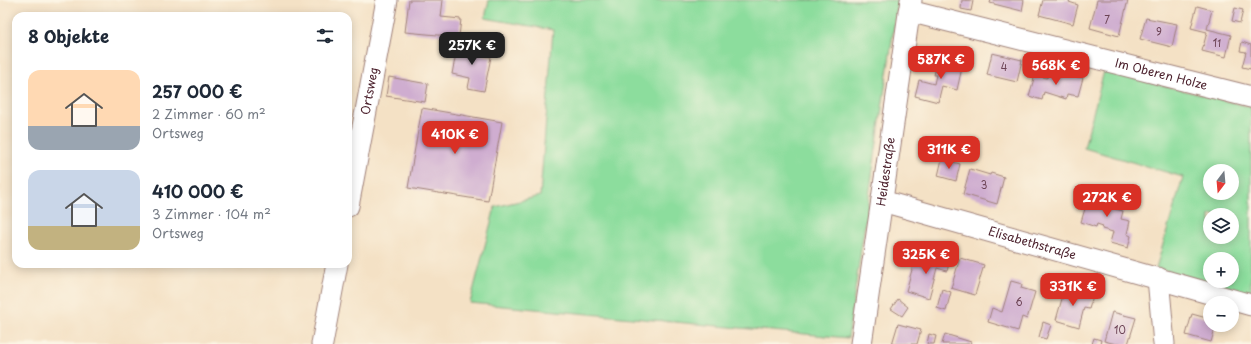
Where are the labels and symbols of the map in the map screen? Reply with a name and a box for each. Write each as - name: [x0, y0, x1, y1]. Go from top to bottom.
- house number: 7: [1104, 12, 1110, 27]
- house number: 9: [1156, 24, 1162, 39]
- pin: 257K €: [439, 32, 505, 66]
- house number: 11: [1213, 35, 1221, 50]
- pin: 587K €: [908, 46, 974, 80]
- pin: 568K €: [1023, 52, 1089, 86]
- street label: Im Oberen Holze: [1113, 53, 1210, 94]
- house number: 4: [1001, 59, 1008, 74]
- street label: Ortsweg: [355, 66, 382, 116]
- pin: 410K €: [422, 121, 488, 155]
- street label: Heidestraße: [871, 136, 899, 207]
- pin: 311K €: [916, 136, 982, 170]
- north arrow: [1203, 164, 1239, 200]
- house number: 3: [981, 177, 987, 192]
- pin: 272K €: [1074, 184, 1140, 218]
- street label: Elisabethstraße: [986, 221, 1078, 263]
- pin: 325K €: [893, 241, 959, 275]
- pin: 331K €: [1040, 273, 1106, 307]
- house number: 6: [1015, 294, 1023, 309]
- house number: 10: [1114, 322, 1126, 337]

